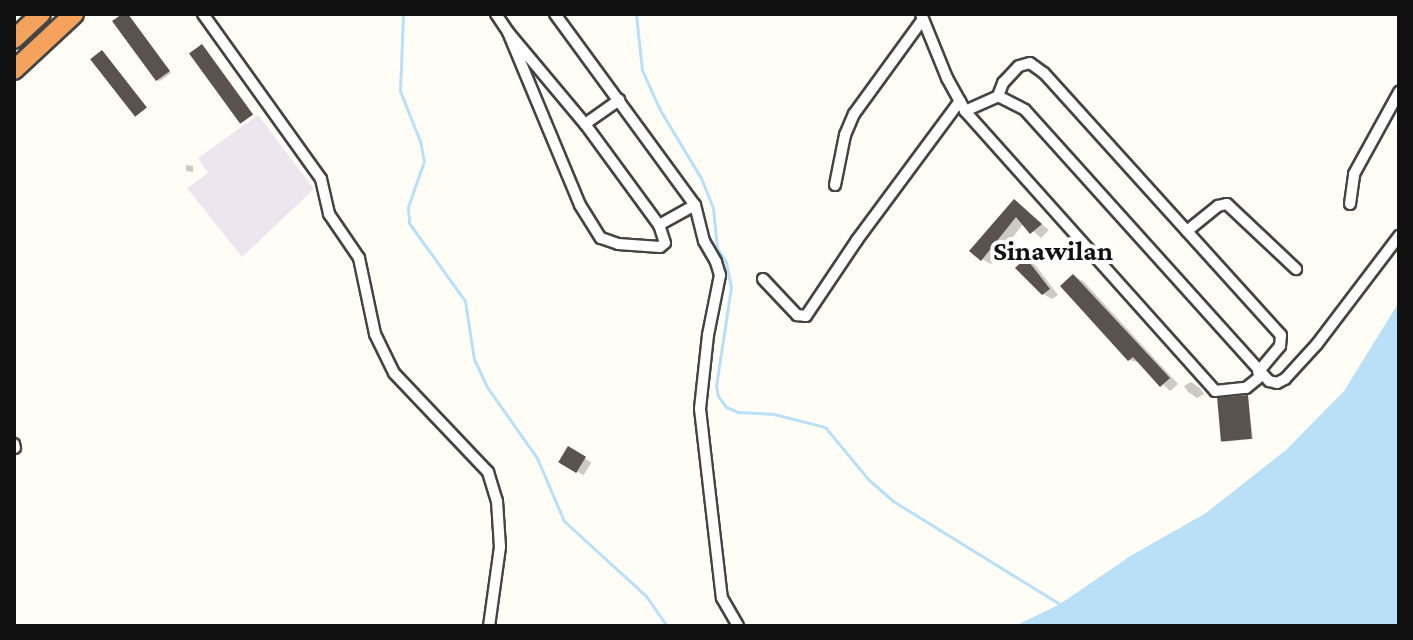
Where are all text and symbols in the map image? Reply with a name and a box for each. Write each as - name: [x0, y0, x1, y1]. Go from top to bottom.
- district label: Sinawilan: [993, 234, 1113, 268]

